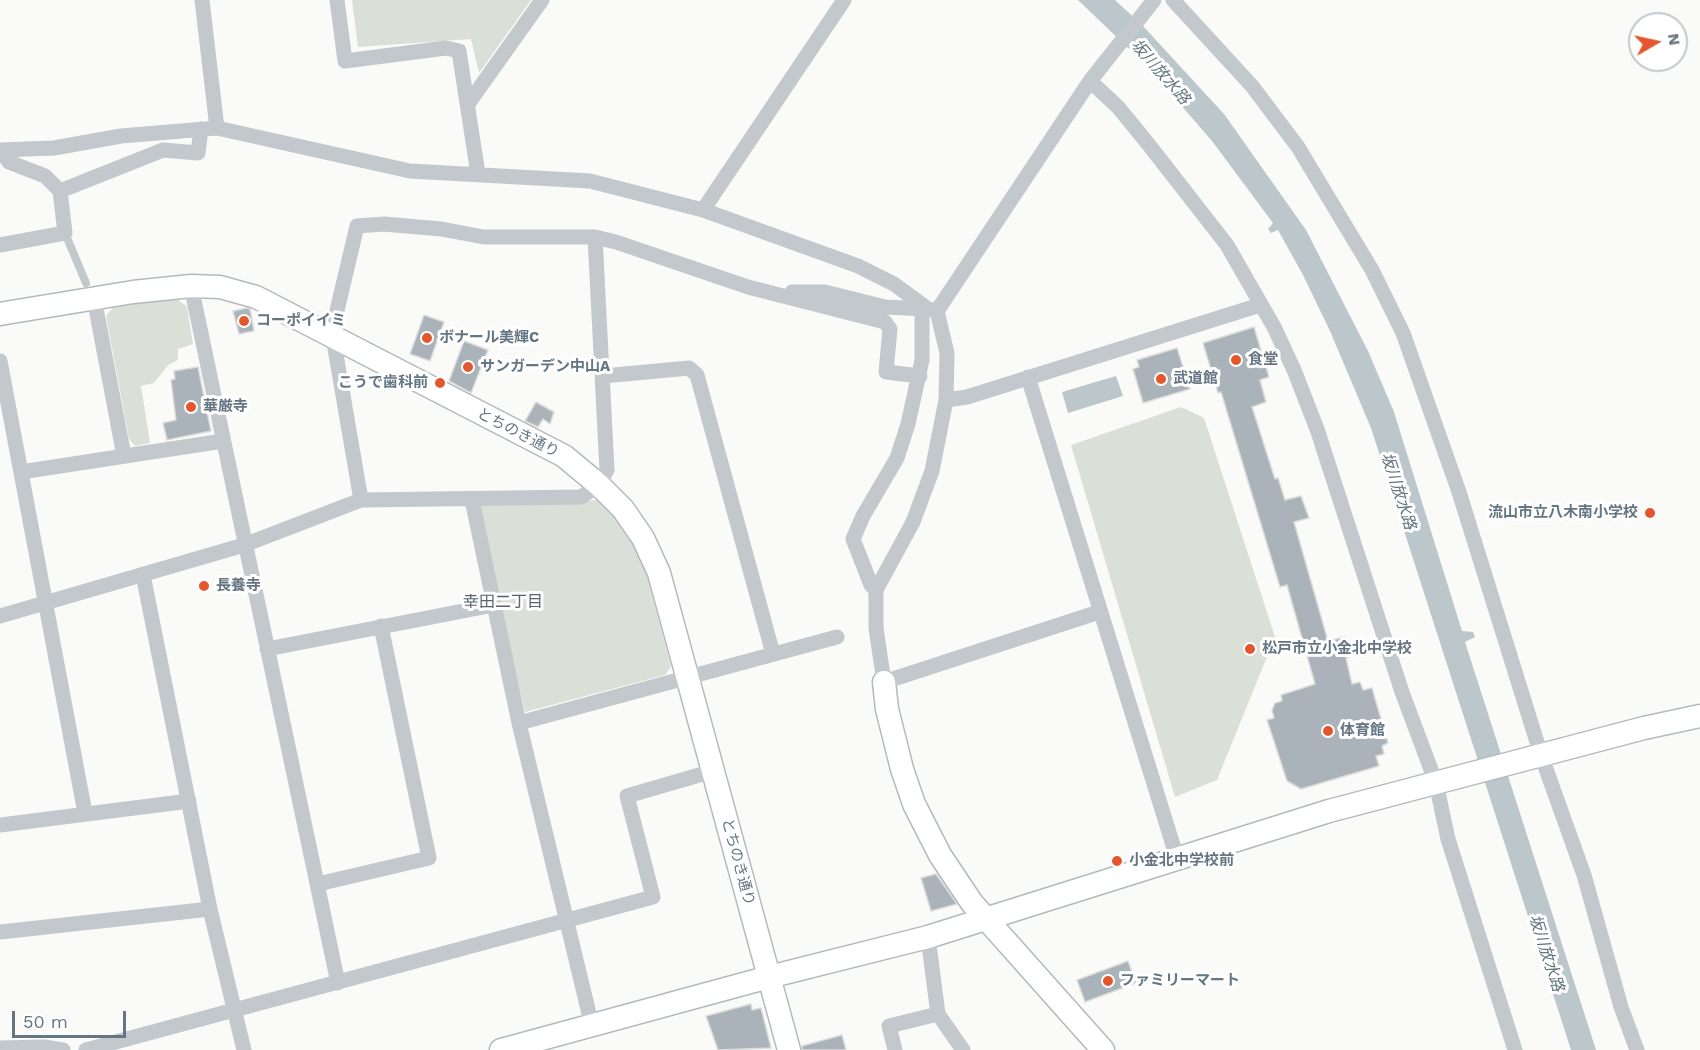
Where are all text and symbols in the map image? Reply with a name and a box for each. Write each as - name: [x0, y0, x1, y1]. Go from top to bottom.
- north arrow: [1628, 12, 1688, 72]
- text: N: [1664, 32, 1685, 47]
- water label: 坂川放水路: [1127, 36, 1193, 108]
- place label: コーポイイミ: [256, 312, 346, 330]
- marker: コーポイイミ: [237, 314, 251, 328]
- place label: ボナール美輝C: [439, 329, 539, 347]
- marker: ボナール美輝C: [420, 331, 434, 345]
- place label: 食堂: [1248, 351, 1278, 369]
- marker: 食堂: [1229, 353, 1243, 367]
- place label: サンガーデン中山A: [480, 358, 610, 376]
- marker: サンガーデン中山A: [461, 360, 475, 374]
- place label: 武道館: [1173, 370, 1218, 388]
- marker: 武道館: [1154, 372, 1168, 386]
- place label: こうで歯科前: [338, 374, 428, 392]
- marker: こうで歯科前: [433, 376, 447, 390]
- place label: 華厳寺: [203, 398, 248, 416]
- marker: 華厳寺: [184, 400, 198, 414]
- street label: とちのき通り: [474, 405, 562, 461]
- water label: 坂川放水路: [1377, 450, 1419, 532]
- place label: 流山市立八木南小学校: [1488, 504, 1638, 522]
- marker: 流山市立八木南小学校: [1643, 506, 1657, 520]
- place label: 長養寺: [216, 577, 261, 595]
- marker: 長養寺: [197, 579, 211, 593]
- district label: 幸田二丁目: [463, 592, 543, 612]
- place label: 松戸市立小金北中学校: [1262, 640, 1412, 658]
- marker: 松戸市立小金北中学校: [1243, 642, 1257, 656]
- place label: 体育館: [1340, 722, 1385, 740]
- marker: 体育館: [1321, 724, 1335, 738]
- street label: とちのき通り: [718, 816, 758, 908]
- place label: 小金北中学校前: [1129, 852, 1234, 870]
- marker: 小金北中学校前: [1110, 854, 1124, 868]
- water label: 坂川放水路: [1525, 912, 1567, 994]
- place label: ファミリーマート: [1120, 972, 1240, 990]
- marker: ファミリーマート: [1101, 974, 1115, 988]
- scale bar: [15, 999, 129, 1037]
- text: 50 m: [23, 1011, 68, 1032]

